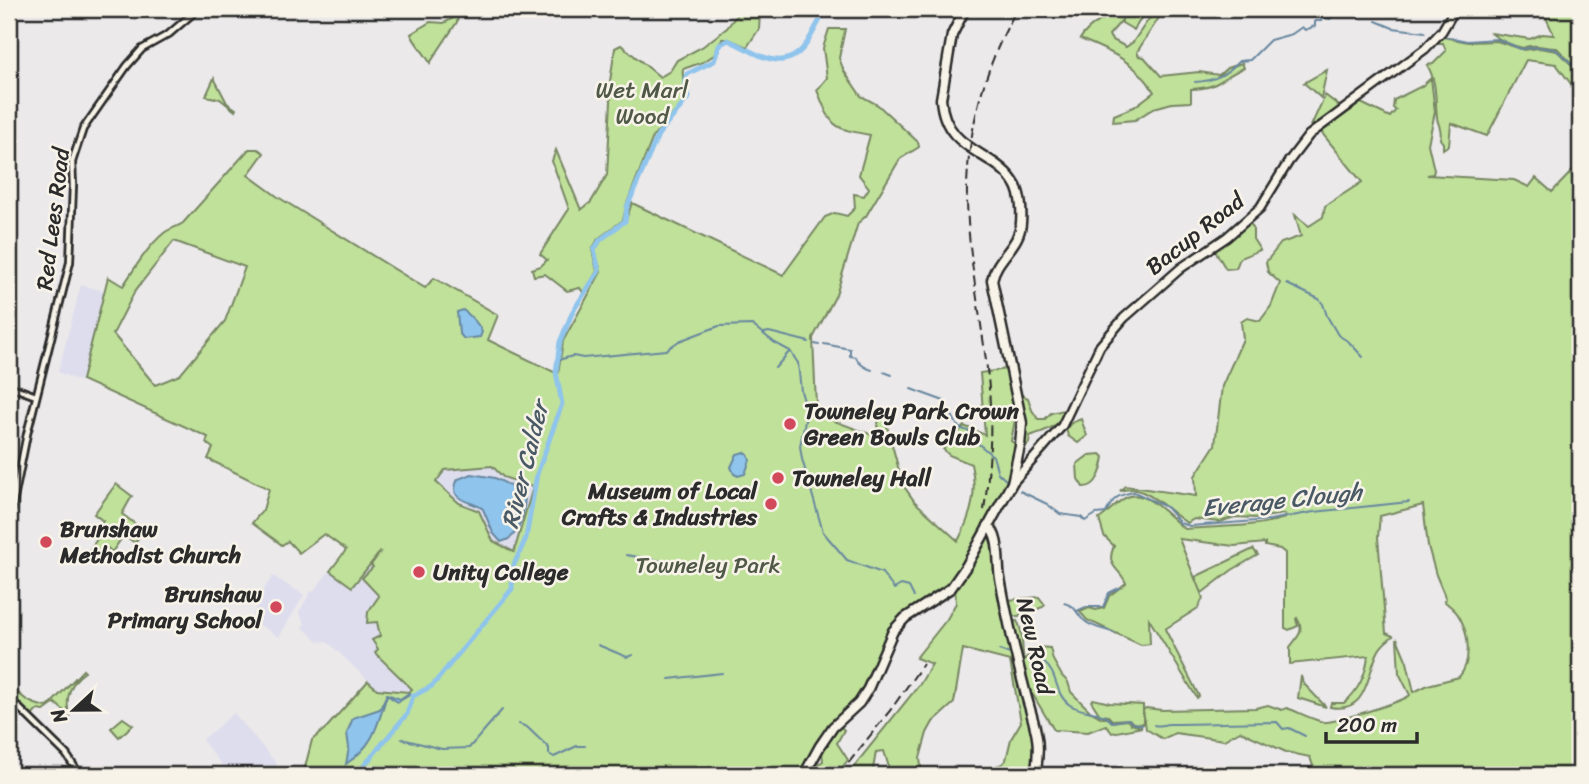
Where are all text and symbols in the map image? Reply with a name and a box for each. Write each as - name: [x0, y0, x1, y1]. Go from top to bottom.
- park label: Wet Marl Wood: [596, 70, 689, 137]
- street label: Red Lees Road: [24, 144, 82, 292]
- street label: Bacup Road: [1136, 181, 1255, 286]
- place label: Towneley Park Crown Green Bowls Club: [803, 391, 1020, 458]
- water label: River Calder: [489, 393, 562, 533]
- marker: Towneley Park Crown Green Bowls Club: [782, 416, 798, 432]
- place label: Towneley Hall: [792, 458, 932, 499]
- marker: Towneley Hall: [770, 470, 786, 486]
- water label: Everage Clough: [1200, 470, 1366, 529]
- place label: Museum of Local Crafts & Industries: [561, 471, 758, 538]
- marker: Museum of Local Crafts & Industries: [763, 496, 779, 512]
- place label: Brunshaw Methodist Church: [59, 509, 241, 576]
- marker: Brunshaw Methodist Church: [38, 534, 54, 550]
- park label: Towneley Park: [635, 545, 781, 586]
- place label: Unity College: [433, 552, 569, 593]
- marker: Unity College: [411, 564, 427, 580]
- place label: Brunshaw Primary School: [108, 574, 263, 641]
- street label: New Road: [1004, 593, 1067, 701]
- marker: Brunshaw Primary School: [268, 599, 284, 615]
- north arrow: [38, 676, 108, 746]
- scale bar: [1326, 700, 1418, 744]
- text: N: [41, 703, 77, 729]
- text: 200 m: [1337, 706, 1397, 744]

